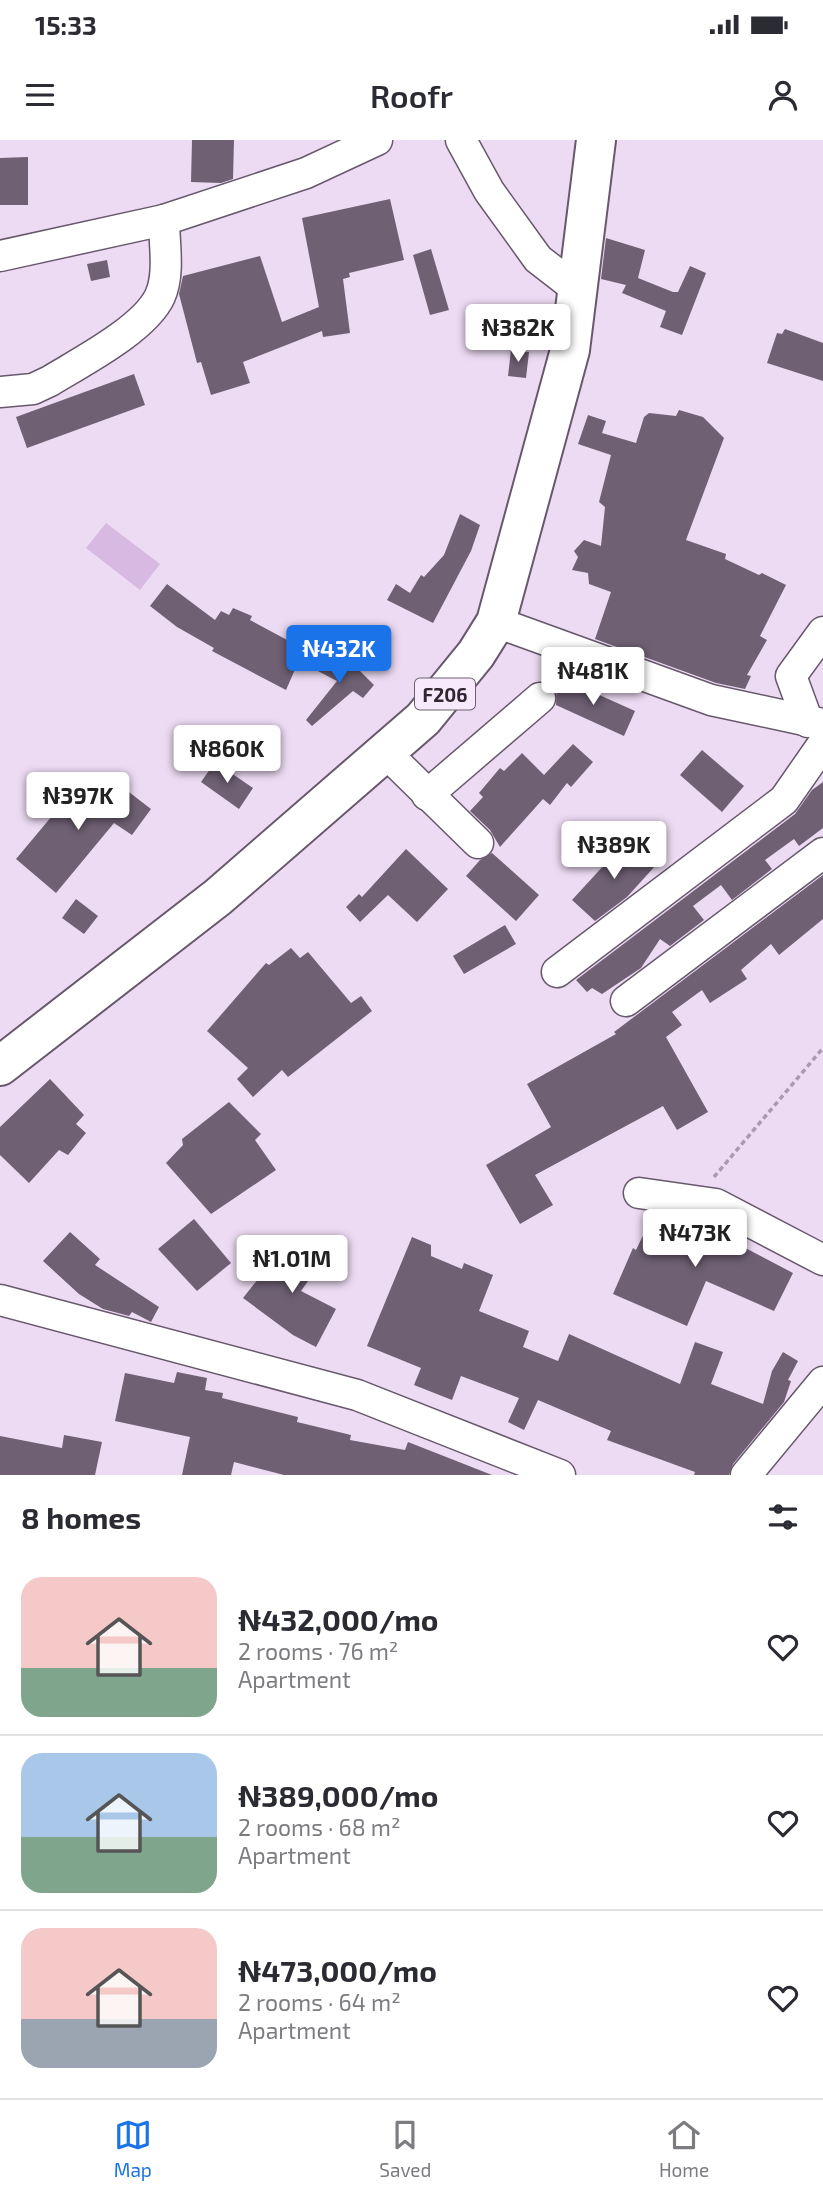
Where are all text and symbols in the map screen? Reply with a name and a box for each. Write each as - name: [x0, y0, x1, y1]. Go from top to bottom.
- text: 15:33: [35, 9, 97, 40]
- icon: menu: [21, 76, 59, 114]
- text: Roofr: [370, 76, 453, 114]
- icon: person: [764, 76, 802, 114]
- pin: ₦382K: [469, 304, 567, 364]
- text: ₦382K: [481, 313, 555, 341]
- pin: ₦432K: [290, 626, 388, 685]
- text: ₦432K: [302, 634, 376, 662]
- pin: ₦481K: [544, 648, 642, 707]
- text: ₦481K: [557, 656, 629, 684]
- road number: F206: [415, 678, 475, 709]
- pin: ₦860K: [178, 726, 276, 785]
- text: ₦860K: [190, 734, 264, 762]
- pin: ₦397K: [29, 772, 127, 832]
- text: ₦397K: [42, 781, 114, 809]
- pin: ₦389K: [565, 822, 663, 881]
- text: ₦389K: [577, 830, 651, 858]
- pin: ₦473K: [646, 1210, 744, 1269]
- text: ₦473K: [659, 1218, 731, 1246]
- pin: ₦1.01M: [235, 1236, 349, 1295]
- text: ₦1.01M: [253, 1244, 331, 1272]
- icon: filters: [764, 1498, 802, 1536]
- text: 8 homes: [21, 1499, 141, 1535]
- text: ₦432,000/mo: [238, 1601, 439, 1637]
- icon: home: [77, 1605, 161, 1689]
- icon: heart: [764, 1628, 802, 1666]
- text: 2 rooms · 76 m²: [238, 1637, 398, 1665]
- text: Apartment: [238, 1665, 351, 1693]
- text: ₦389,000/mo: [238, 1777, 438, 1813]
- icon: home: [77, 1781, 161, 1865]
- icon: heart: [764, 1804, 802, 1842]
- text: 2 rooms · 68 m²: [238, 1813, 401, 1841]
- text: Apartment: [238, 1841, 351, 1869]
- text: ₦473,000/mo: [238, 1952, 437, 1988]
- icon: home: [77, 1956, 161, 2040]
- icon: heart: [764, 1979, 802, 2017]
- text: 2 rooms · 64 m²: [238, 1988, 401, 2016]
- text: Apartment: [238, 2016, 351, 2044]
- tab: Map: [114, 2116, 152, 2181]
- tab: Saved: [379, 2116, 431, 2181]
- tab: Home: [659, 2116, 709, 2181]

